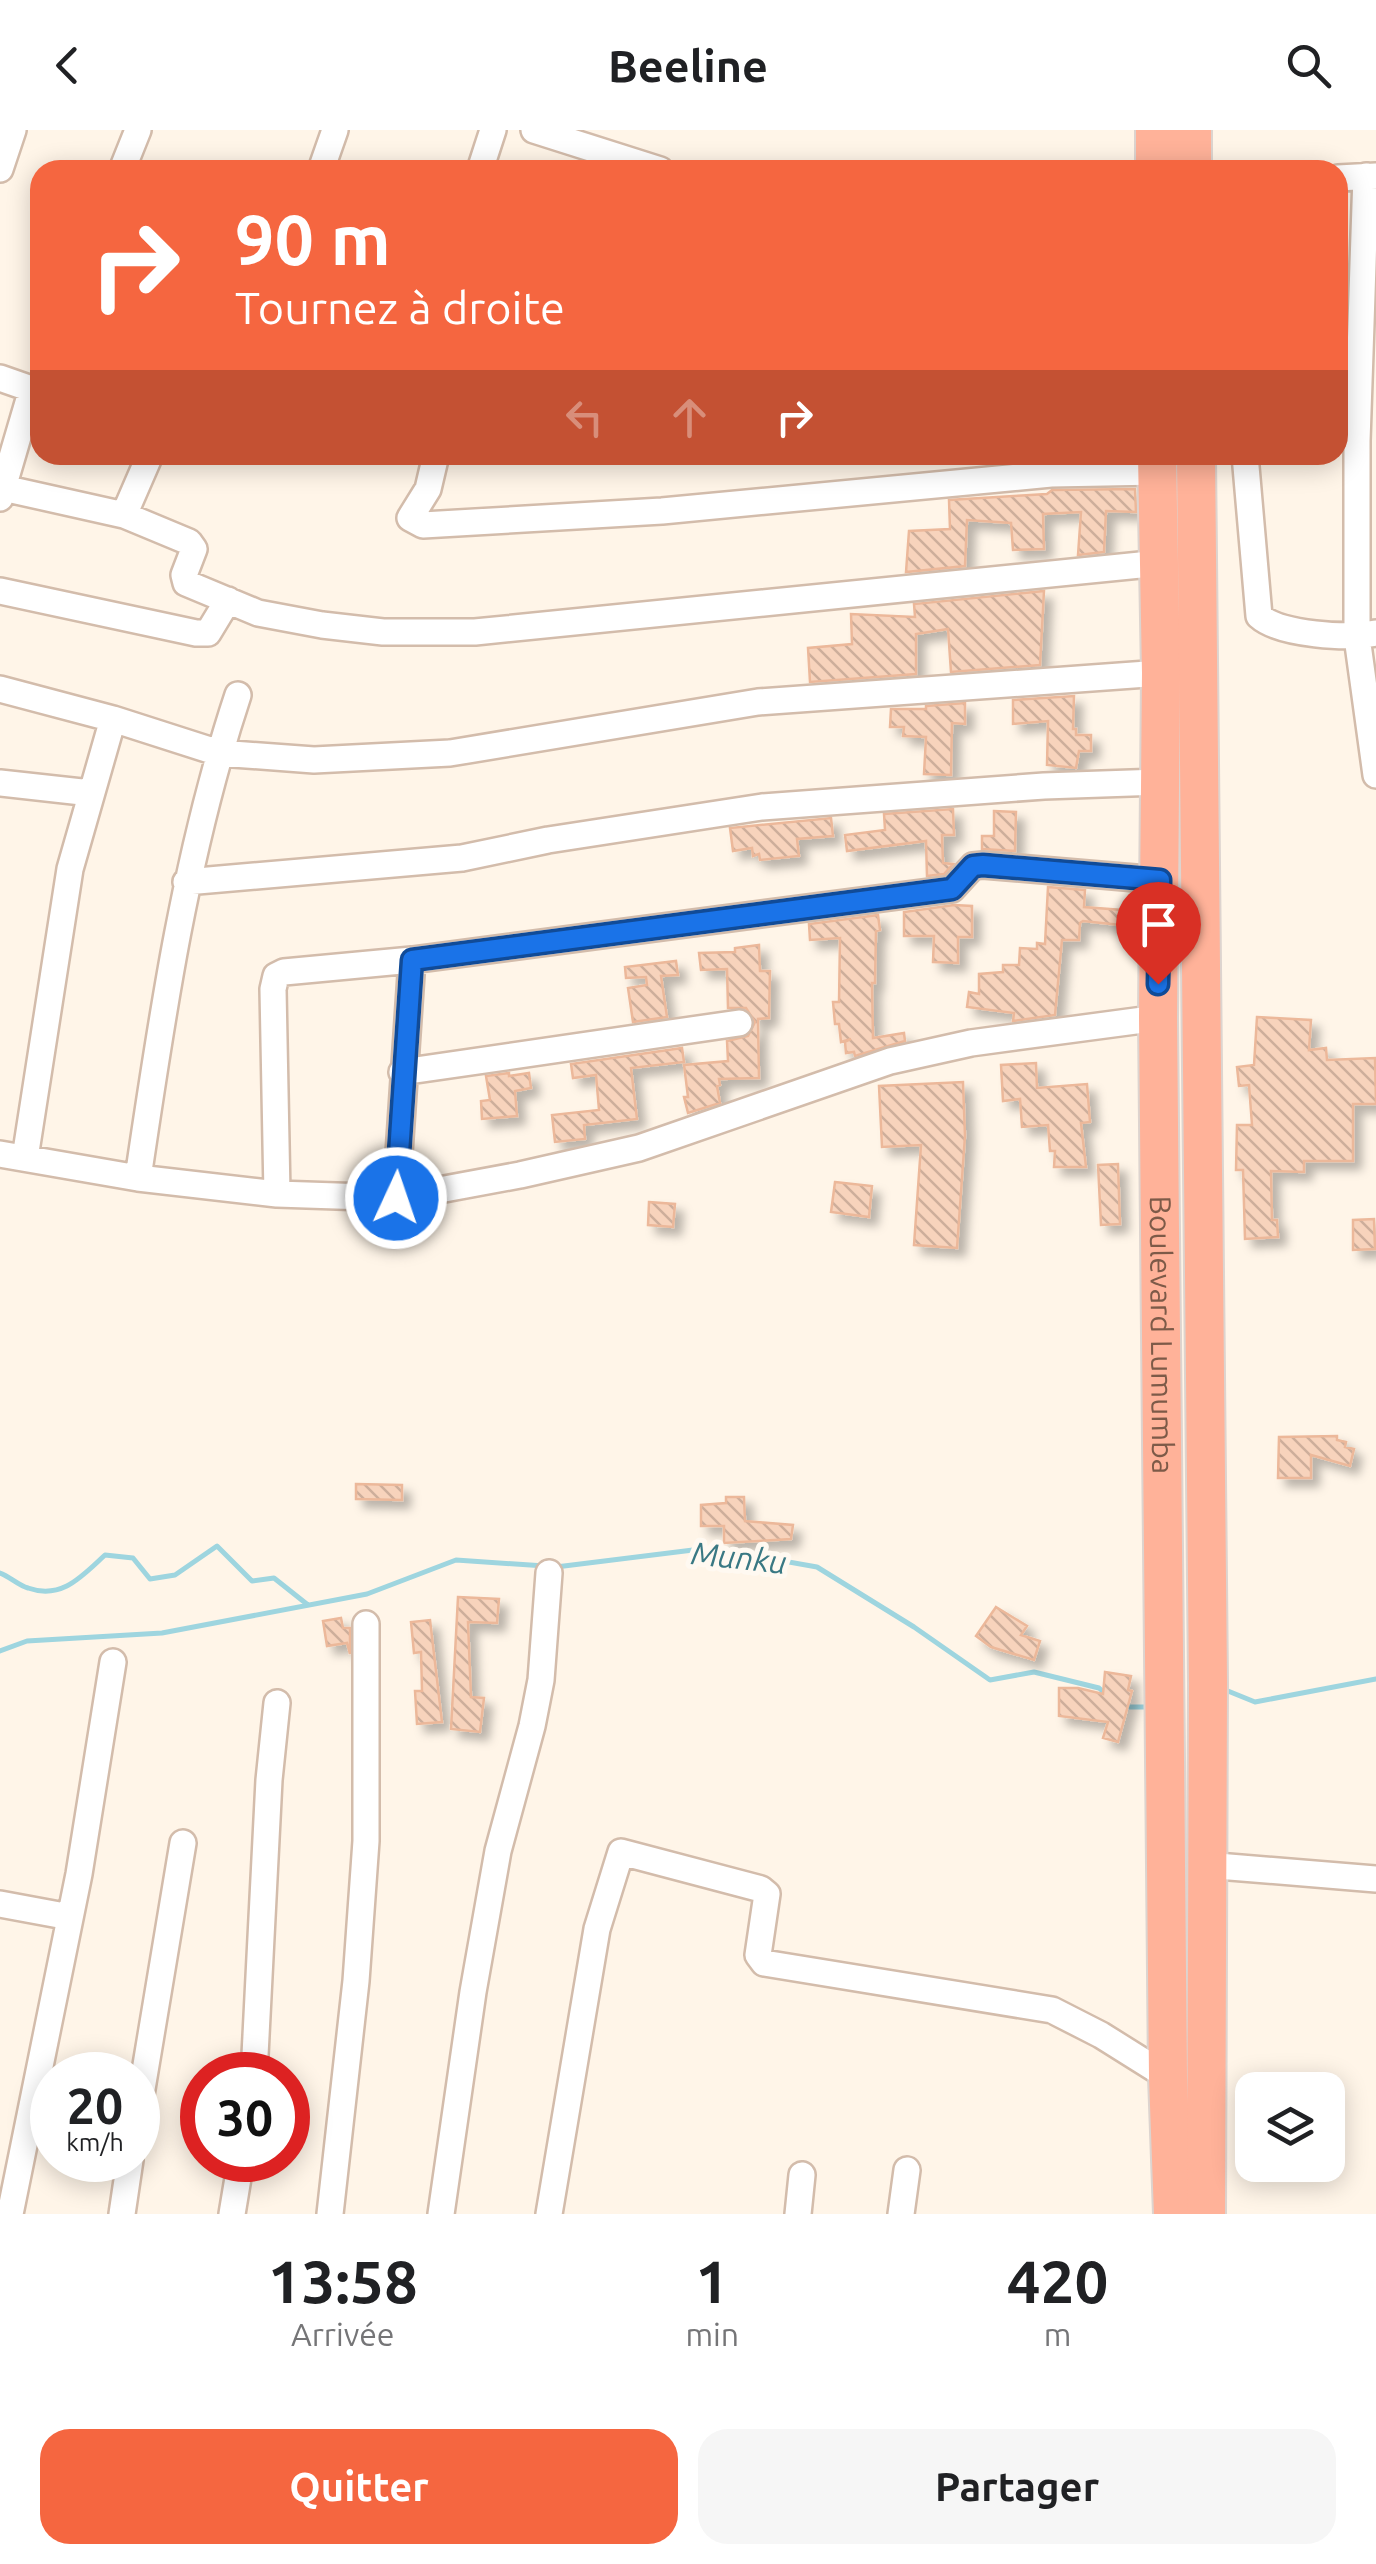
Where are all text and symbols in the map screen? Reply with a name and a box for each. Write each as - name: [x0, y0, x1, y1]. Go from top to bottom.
- icon: back: [40, 38, 95, 93]
- icon: search: [1281, 38, 1336, 93]
- text: Beeline: [608, 40, 768, 91]
- icon: right: [70, 200, 200, 330]
- text: 90 m: [235, 200, 391, 278]
- text: Tournez à droite: [235, 282, 565, 333]
- icon: left: [557, 390, 612, 445]
- icon: ahead: [662, 390, 717, 445]
- icon: right: [767, 390, 822, 445]
- pin: [1116, 882, 1201, 985]
- icon: arrive: [1131, 897, 1186, 952]
- position arrow: [344, 1146, 448, 1250]
- street label: Boulevard Lumumba: [1144, 1196, 1180, 1474]
- water label: Munku: [690, 1534, 788, 1580]
- speed limit sign: 30: [180, 2052, 310, 2182]
- map controls: [1235, 2072, 1345, 2182]
- button: layers: [1235, 2072, 1345, 2182]
- text: 20: [67, 2077, 123, 2133]
- text: km/h: [66, 2128, 124, 2156]
- text: 13:58: [268, 2247, 418, 2314]
- text: 1: [695, 2247, 729, 2314]
- text: 420: [1007, 2247, 1108, 2314]
- text: Arrivée: [291, 2316, 395, 2352]
- text: min: [685, 2316, 739, 2352]
- text: m: [1044, 2316, 1071, 2352]
- button: Quitter: [40, 2429, 678, 2544]
- button: Partager: [698, 2429, 1336, 2544]

